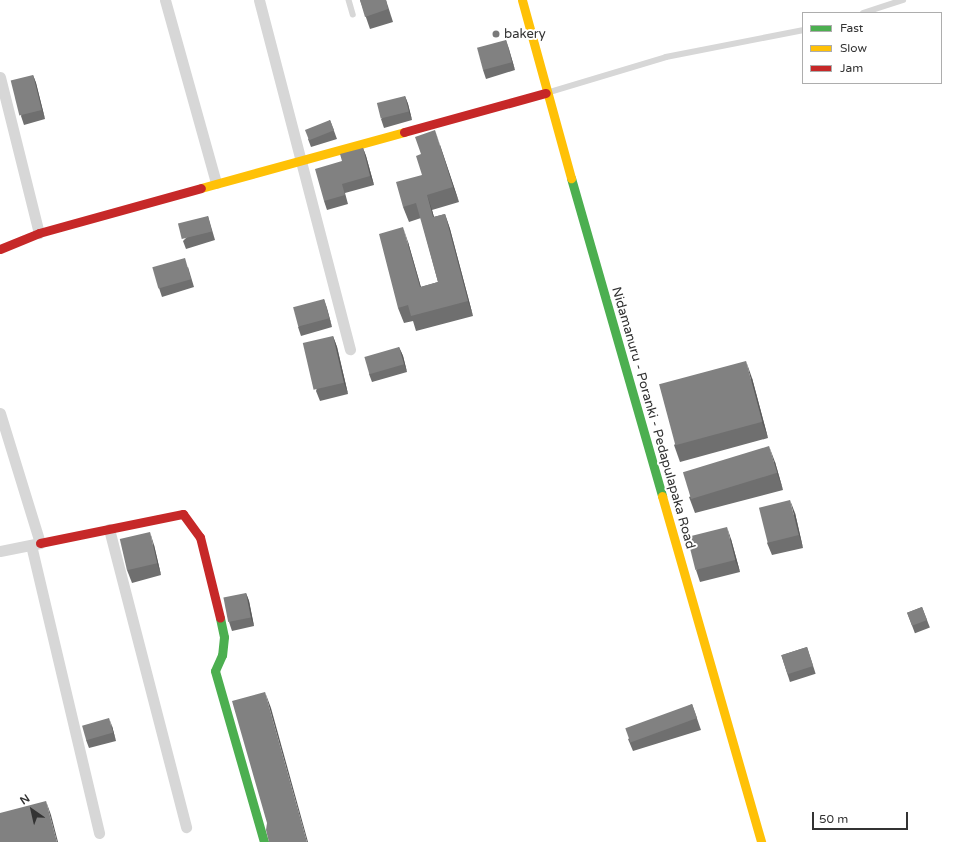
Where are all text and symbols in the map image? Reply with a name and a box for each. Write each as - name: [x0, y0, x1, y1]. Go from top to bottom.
- legend: [802, 12, 942, 84]
- text: Fast: [840, 21, 863, 35]
- place label: bakery: [504, 26, 546, 42]
- marker: bakery: [491, 29, 501, 39]
- text: Slow: [840, 41, 867, 55]
- text: Jam: [840, 61, 863, 75]
- street label: Nidamanuru - Poranki - Pedapulapaka Road: [608, 285, 698, 551]
- north arrow: [12, 790, 52, 830]
- text: N: [18, 792, 32, 807]
- scale bar: [814, 804, 910, 830]
- text: 50 m: [819, 812, 848, 826]

